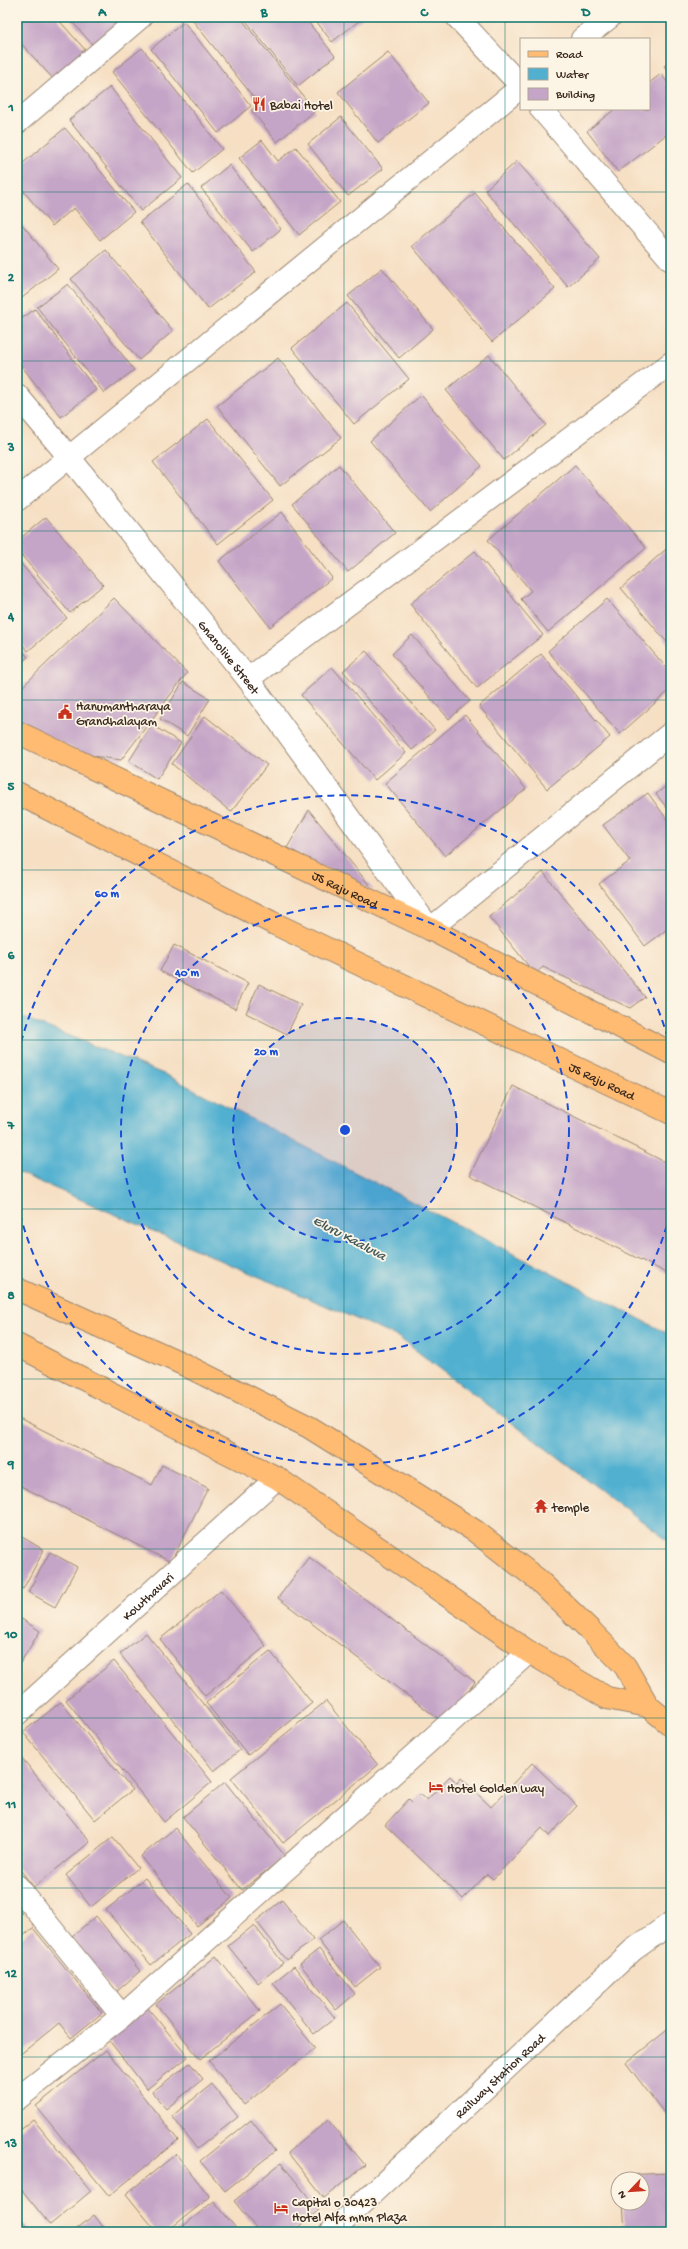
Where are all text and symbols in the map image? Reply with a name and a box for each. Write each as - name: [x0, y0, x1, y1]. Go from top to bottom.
- text: A: [97, 6, 107, 21]
- text: B: [260, 6, 269, 21]
- text: C: [419, 6, 429, 21]
- text: D: [581, 6, 591, 21]
- legend: [520, 38, 650, 110]
- text: Road: [556, 49, 583, 63]
- text: Water: [556, 69, 590, 83]
- text: Building: [555, 89, 595, 103]
- restaurant icon: Babai Hotel: [251, 96, 267, 112]
- place label: Babai Hotel: [269, 99, 333, 114]
- text: 1: [7, 101, 14, 116]
- text: 2: [8, 271, 15, 286]
- text: 3: [7, 441, 15, 456]
- text: 4: [7, 610, 15, 625]
- street label: Gnanolive Street: [194, 618, 263, 699]
- place label: Hanumantharaya Grandhalayam: [76, 700, 171, 730]
- public building icon: Hanumantharaya Grandhalayam: [57, 704, 73, 720]
- text: 5: [8, 780, 15, 795]
- street label: JS Raju Road: [309, 869, 381, 914]
- text: 60 m: [95, 888, 120, 902]
- text: 6: [8, 949, 15, 964]
- text: 40 m: [174, 967, 199, 981]
- text: 20 m: [254, 1046, 279, 1060]
- street label: JS Raju Road: [566, 1060, 638, 1105]
- text: 7: [7, 1119, 16, 1134]
- centre of rings: [338, 1123, 352, 1137]
- water label: Eluru Kaaluva: [309, 1213, 389, 1266]
- text: 8: [7, 1289, 15, 1304]
- text: 9: [7, 1458, 15, 1473]
- temple icon: temple: [533, 1498, 549, 1514]
- place label: temple: [551, 1501, 590, 1516]
- street label: Kowthavari: [120, 1570, 178, 1625]
- text: 10: [4, 1628, 18, 1643]
- hotel icon: Hotel Golden way: [428, 1779, 444, 1795]
- place label: Hotel Golden way: [447, 1782, 545, 1797]
- text: 11: [5, 1798, 16, 1813]
- text: 12: [4, 1967, 17, 1982]
- street label: Railway Station Road: [453, 2030, 550, 2122]
- text: 13: [4, 2137, 17, 2152]
- north arrow: [610, 2171, 650, 2211]
- text: N: [616, 2189, 630, 2200]
- place label: Capital o 30423 Hotel Alfa mnm Plaza: [292, 2196, 408, 2226]
- hotel icon: Capital o 30423 Hotel Alfa mnm Plaza: [273, 2200, 289, 2216]

